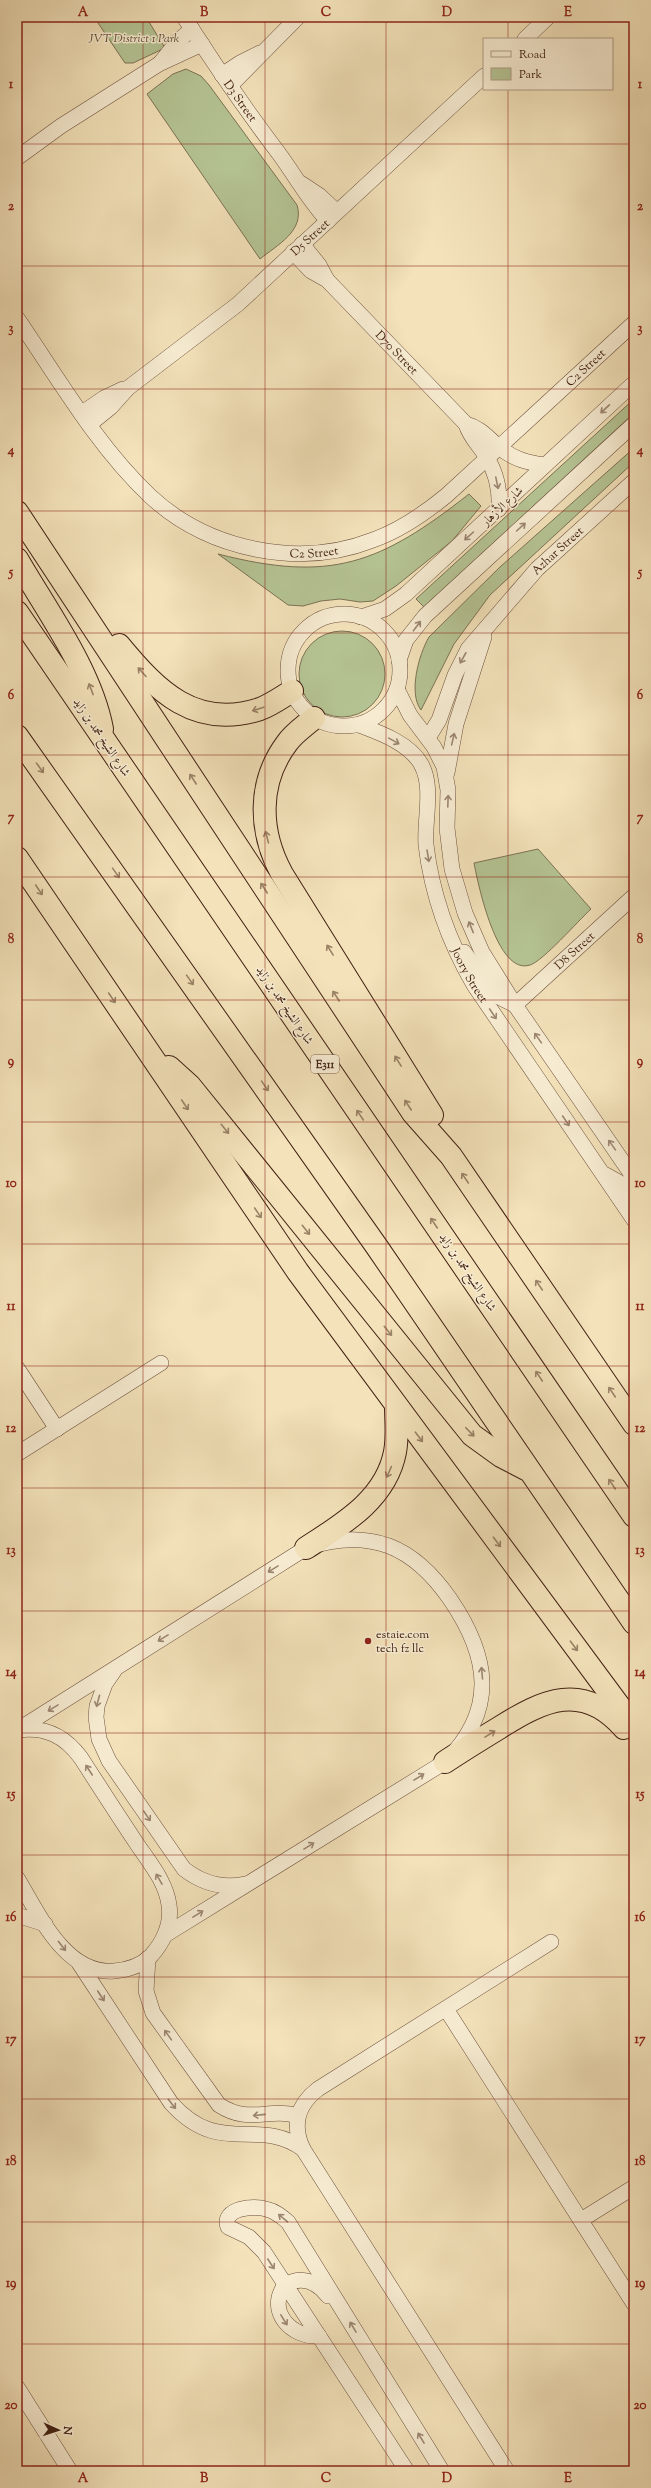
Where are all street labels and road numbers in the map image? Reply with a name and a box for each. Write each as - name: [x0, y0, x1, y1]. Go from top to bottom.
- street label: D3 Street: [218, 77, 261, 126]
- street label: D5 Street: [287, 215, 334, 261]
- street label: D70 Street: [370, 327, 422, 379]
- street label: C2 Street: [562, 345, 610, 391]
- street label: شارع الأزهار: [476, 482, 528, 532]
- street label: Azhar Street: [528, 523, 588, 579]
- street label: C2 Street: [289, 542, 340, 564]
- street label: شارع الشيخ محمد بن زايد: [67, 694, 134, 781]
- street label: D8 Street: [551, 928, 599, 975]
- street label: Joory Street: [446, 944, 492, 1007]
- street label: شارع الشيخ محمد بن زايد: [250, 962, 317, 1049]
- road number: E311: [311, 1055, 339, 1073]
- street label: شارع الشيخ محمد بن زايد: [433, 1229, 500, 1316]

